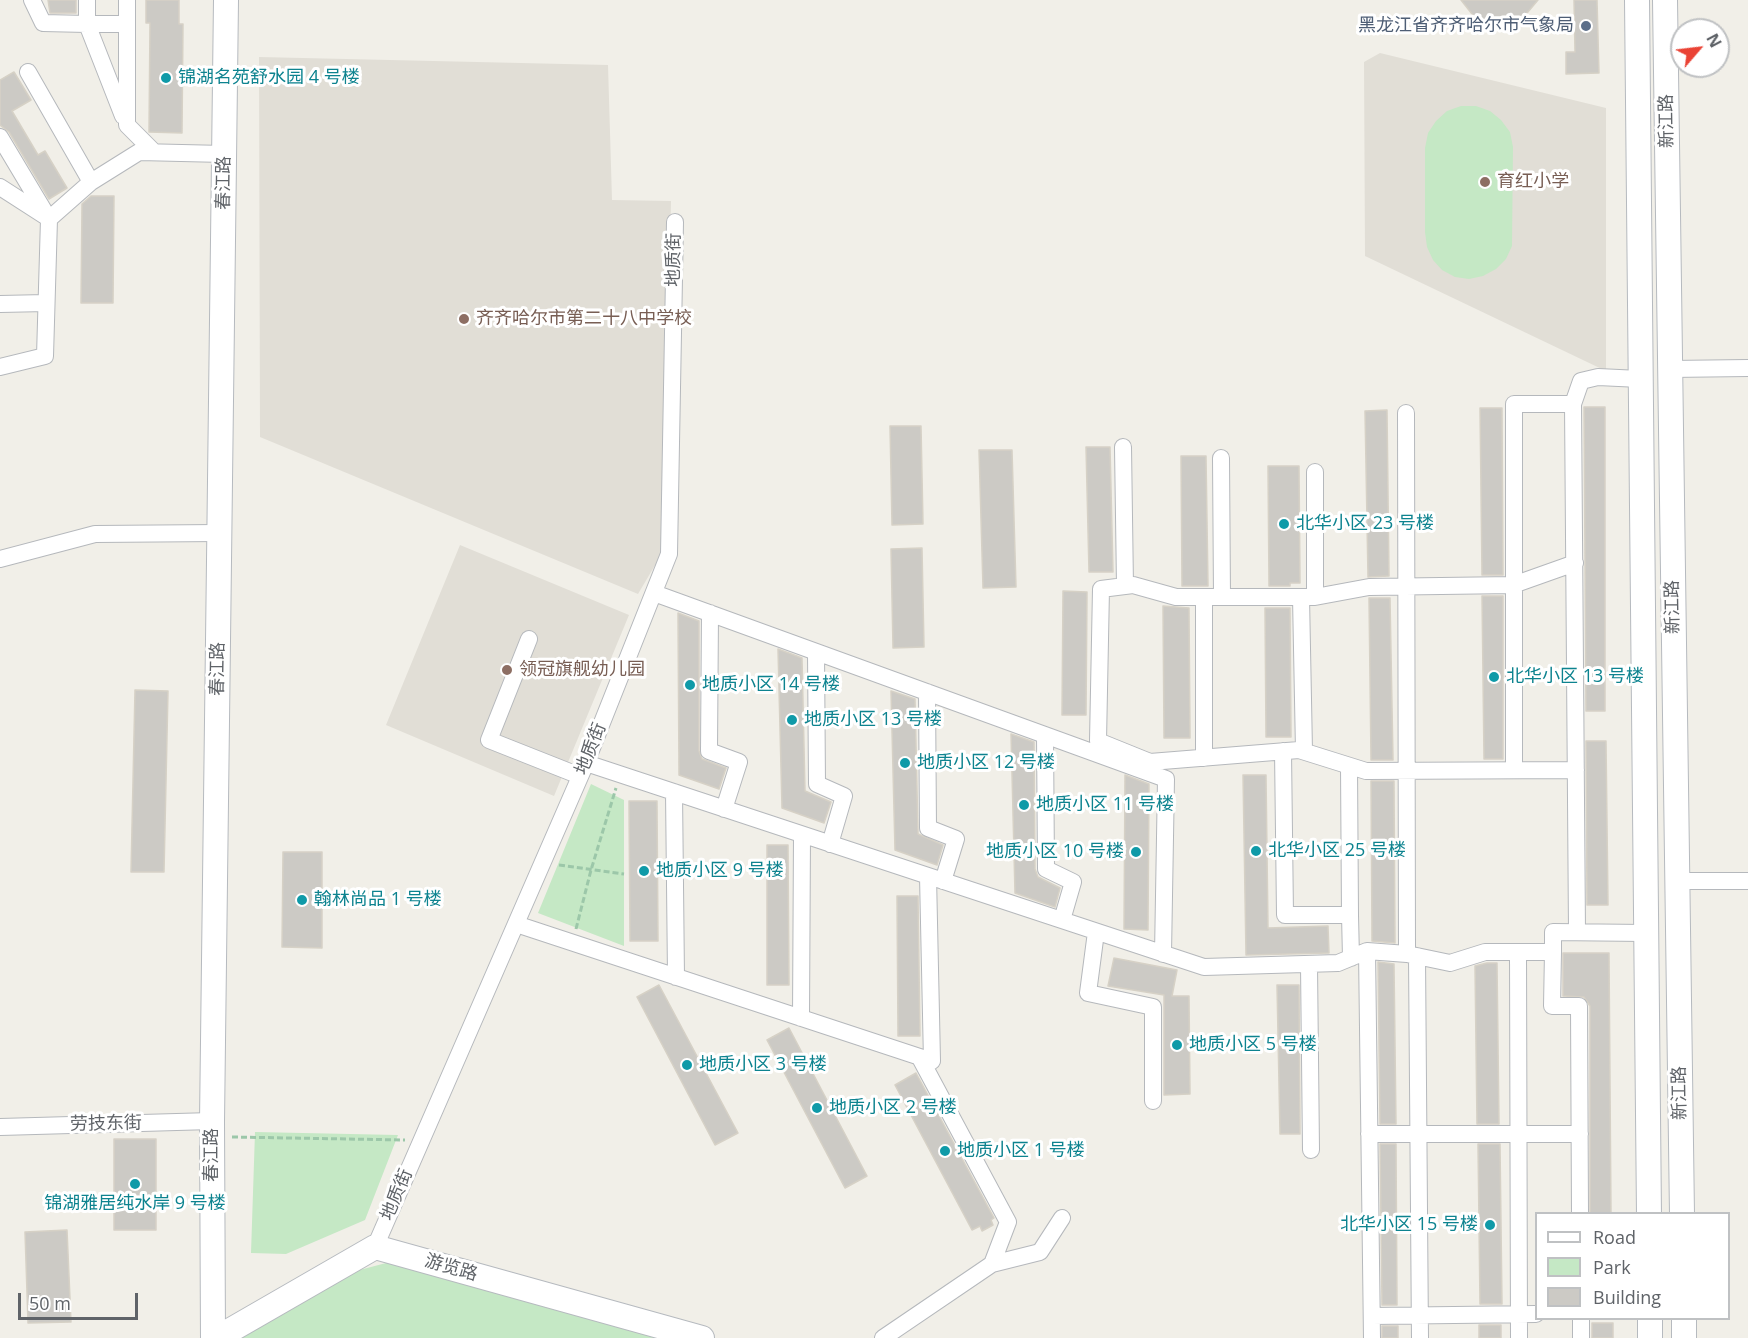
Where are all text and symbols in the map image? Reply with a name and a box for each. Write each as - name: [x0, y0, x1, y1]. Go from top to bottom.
- place label: 黑龙江省齐齐哈尔市气象局: [1358, 15, 1574, 37]
- north arrow: [1670, 18, 1730, 78]
- marker: 黑龙江省齐齐哈尔市气象局: [1579, 19, 1593, 33]
- text: N: [1701, 30, 1727, 51]
- place label: 锦湖名苑舒水园 4 号楼: [178, 67, 360, 89]
- marker: 锦湖名苑舒水园 4 号楼: [159, 71, 173, 85]
- street label: 新江路: [1656, 94, 1678, 148]
- street label: 春江路: [213, 156, 235, 210]
- place label: 育红小学: [1497, 171, 1569, 193]
- marker: 育红小学: [1478, 175, 1492, 189]
- street label: 地质街: [663, 233, 685, 287]
- place label: 齐齐哈尔市第二十八中学校: [476, 308, 692, 330]
- marker: 齐齐哈尔市第二十八中学校: [457, 312, 471, 326]
- place label: 北华小区 23 号楼: [1296, 513, 1434, 535]
- marker: 北华小区 23 号楼: [1277, 517, 1291, 531]
- street label: 新江路: [1662, 580, 1684, 634]
- street label: 春江路: [207, 642, 229, 696]
- place label: 领冠旗舰幼儿园: [519, 659, 645, 681]
- marker: 领冠旗舰幼儿园: [500, 663, 514, 677]
- place label: 北华小区 13 号楼: [1506, 666, 1644, 688]
- marker: 北华小区 13 号楼: [1487, 670, 1501, 684]
- place label: 地质小区 14 号楼: [702, 674, 840, 696]
- marker: 地质小区 14 号楼: [683, 678, 697, 692]
- place label: 地质小区 13 号楼: [804, 709, 942, 731]
- marker: 地质小区 13 号楼: [785, 713, 799, 727]
- street label: 地质街: [571, 720, 611, 778]
- place label: 地质小区 12 号楼: [917, 752, 1055, 774]
- marker: 地质小区 12 号楼: [898, 756, 912, 770]
- place label: 地质小区 11 号楼: [1036, 794, 1174, 816]
- marker: 地质小区 11 号楼: [1017, 798, 1031, 812]
- place label: 北华小区 25 号楼: [1268, 840, 1406, 862]
- place label: 地质小区 10 号楼: [986, 841, 1124, 863]
- marker: 北华小区 25 号楼: [1249, 844, 1263, 858]
- marker: 地质小区 10 号楼: [1129, 845, 1143, 859]
- place label: 地质小区 9 号楼: [656, 860, 784, 882]
- marker: 地质小区 9 号楼: [637, 864, 651, 878]
- place label: 翰林尚品 1 号楼: [314, 889, 442, 911]
- marker: 翰林尚品 1 号楼: [295, 893, 309, 907]
- place label: 地质小区 5 号楼: [1189, 1034, 1317, 1056]
- marker: 地质小区 5 号楼: [1170, 1038, 1184, 1052]
- place label: 地质小区 3 号楼: [699, 1054, 827, 1076]
- marker: 地质小区 3 号楼: [680, 1058, 694, 1072]
- street label: 新江路: [1669, 1066, 1691, 1120]
- place label: 地质小区 2 号楼: [829, 1097, 957, 1119]
- marker: 地质小区 2 号楼: [810, 1101, 824, 1115]
- street label: 劳技东街: [70, 1113, 142, 1135]
- street label: 春江路: [201, 1128, 223, 1182]
- place label: 地质小区 1 号楼: [957, 1140, 1085, 1162]
- marker: 地质小区 1 号楼: [938, 1144, 952, 1158]
- street label: 地质街: [377, 1166, 417, 1224]
- marker: 锦湖雅居纯水岸 9 号楼: [128, 1177, 142, 1191]
- place label: 锦湖雅居纯水岸 9 号楼: [44, 1193, 226, 1215]
- legend: [1535, 1212, 1730, 1320]
- place label: 北华小区 15 号楼: [1340, 1214, 1478, 1236]
- marker: 北华小区 15 号楼: [1483, 1218, 1497, 1232]
- text: Road: [1593, 1225, 1636, 1249]
- street label: 游览路: [422, 1250, 480, 1286]
- text: Park: [1593, 1255, 1631, 1279]
- scale bar: [21, 1281, 141, 1319]
- text: Building: [1593, 1285, 1661, 1309]
- text: 50 m: [29, 1291, 71, 1315]

